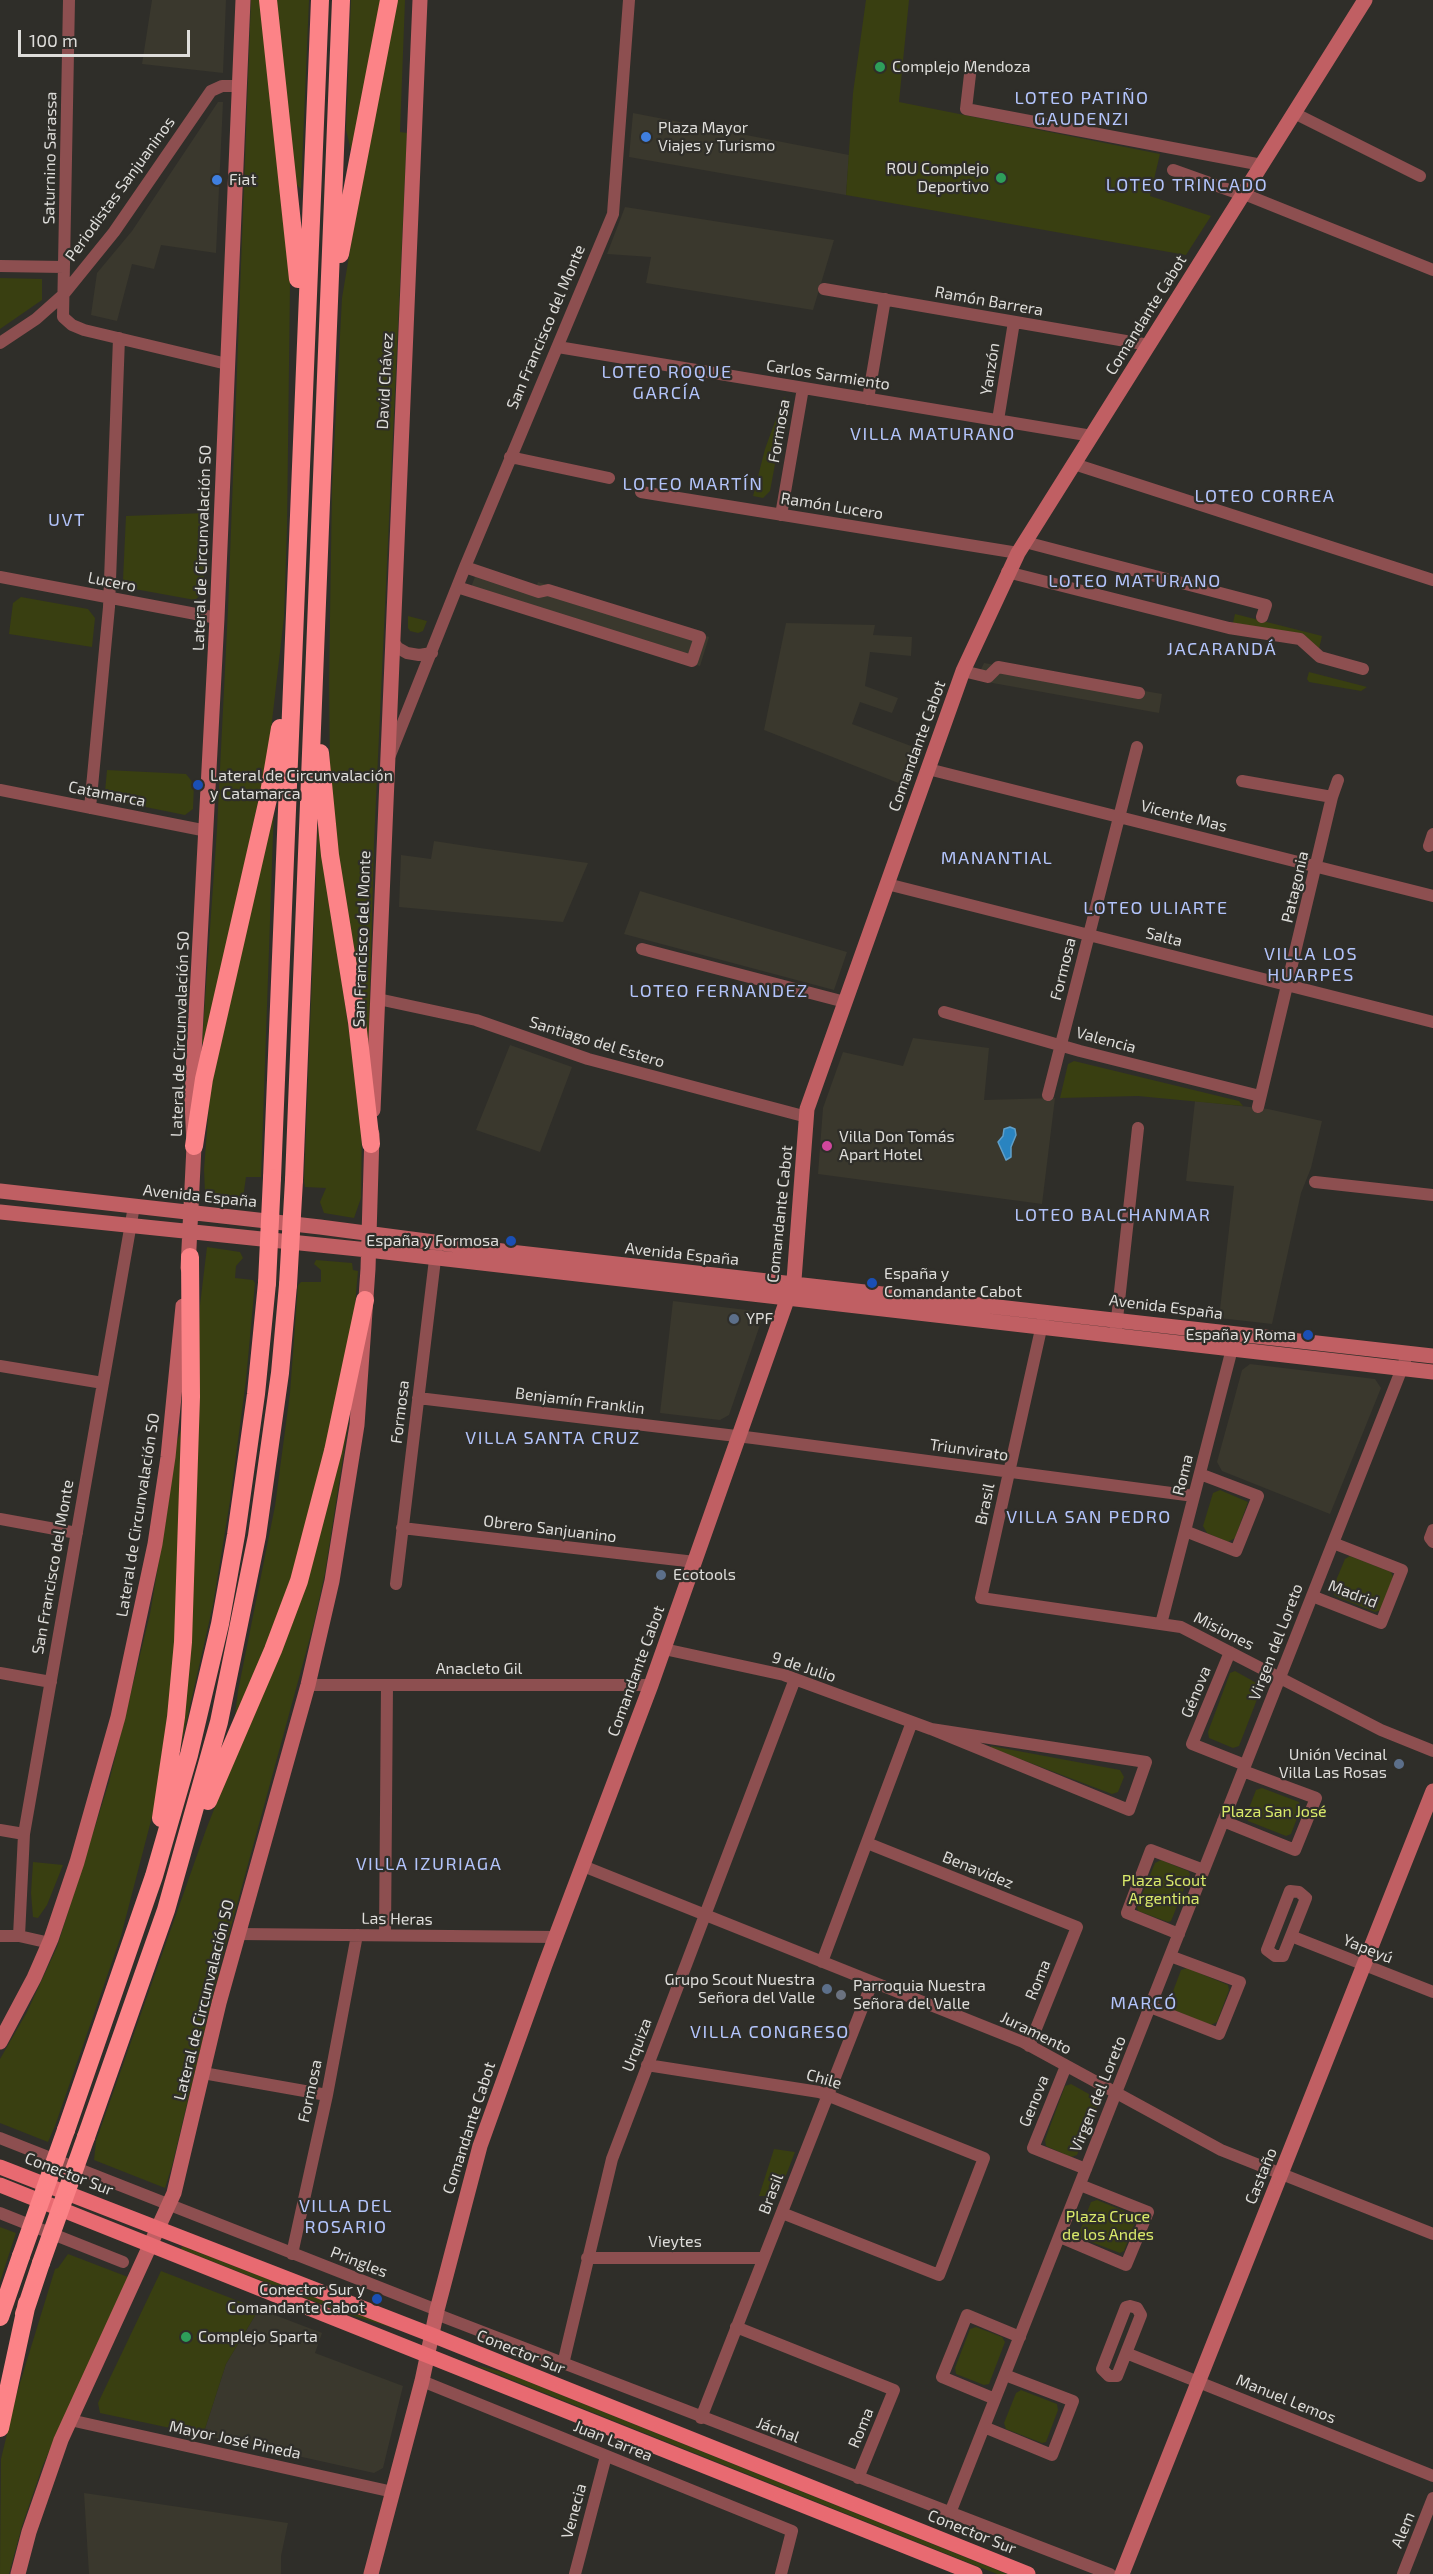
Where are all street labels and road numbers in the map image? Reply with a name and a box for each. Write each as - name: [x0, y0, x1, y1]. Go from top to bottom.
- street label: Saturnino Sarassa: [39, 92, 61, 224]
- street label: Periodistas Sanjuaninos: [61, 113, 179, 265]
- street label: San Francisco del Monte: [503, 242, 589, 412]
- street label: Comandante Cabot: [1101, 251, 1191, 379]
- street label: Ramón Barrera: [933, 282, 1045, 320]
- street label: David Chávez: [373, 332, 397, 430]
- street label: Yanzón: [976, 341, 1004, 397]
- street label: Carlos Sarmiento: [765, 356, 891, 394]
- street label: Formosa: [764, 398, 794, 464]
- street label: Lateral de Circunvalación SO: [189, 445, 215, 651]
- street label: Ramón Lucero: [779, 488, 885, 524]
- street label: Lucero: [86, 568, 138, 596]
- street label: Comandante Cabot: [884, 678, 950, 814]
- street label: Catamarca: [67, 777, 147, 811]
- street label: Vicente Mas: [1139, 796, 1229, 836]
- street label: Patagonia: [1277, 849, 1313, 925]
- street label: San Francisco del Monte: [349, 850, 375, 1028]
- street label: Salta: [1144, 923, 1184, 951]
- street label: Lateral de Circunvalación SO: [167, 931, 193, 1137]
- street label: Formosa: [1046, 936, 1080, 1002]
- street label: Santiago del Estero: [527, 1012, 667, 1072]
- street label: Valencia: [1074, 1023, 1138, 1057]
- street label: Comandante Cabot: [763, 1144, 797, 1284]
- street label: Avenida España: [142, 1180, 258, 1212]
- street label: Avenida España: [624, 1238, 740, 1270]
- street label: Avenida España: [1108, 1290, 1224, 1324]
- street label: Formosa: [387, 1379, 413, 1445]
- street label: Benjamín Franklin: [514, 1384, 646, 1418]
- street label: Lateral de Circunvalación SO: [112, 1412, 164, 1618]
- street label: Triunvirato: [928, 1435, 1010, 1465]
- street label: Roma: [1169, 1452, 1197, 1498]
- street label: San Francisco del Monte: [28, 1478, 78, 1656]
- street label: Brasil: [971, 1481, 999, 1527]
- street label: Obrero Sanjuanino: [482, 1511, 618, 1547]
- street label: Madrid: [1326, 1576, 1380, 1612]
- street label: Virgen del Loreto: [1245, 1581, 1307, 1703]
- street label: Comandante Cabot: [603, 1603, 669, 1739]
- street label: Misiones: [1191, 1608, 1257, 1654]
- street label: 9 de Julio: [769, 1648, 839, 1686]
- street label: Anacleto Gil: [436, 1659, 522, 1679]
- street label: Génova: [1177, 1663, 1215, 1721]
- street label: Benavidez: [940, 1847, 1016, 1893]
- street label: Lateral de Circunvalación SO: [170, 1898, 238, 2102]
- street label: Las Heras: [361, 1909, 433, 1929]
- street label: Yapeyú: [1340, 1930, 1396, 1968]
- street label: Roma: [1021, 1957, 1055, 2003]
- street label: Juramento: [997, 2008, 1075, 2058]
- street label: Urquiza: [618, 2015, 656, 2075]
- street label: Virgen del Loreto: [1066, 2033, 1130, 2155]
- street label: Formosa: [294, 2058, 326, 2124]
- street label: Comandante Cabot: [439, 2059, 499, 2197]
- street label: Chile: [804, 2065, 844, 2093]
- street label: Genova: [1015, 2072, 1053, 2130]
- street label: Castaño: [1241, 2145, 1281, 2207]
- street label: Conector Sur: [22, 2148, 116, 2200]
- street label: Brasil: [755, 2171, 787, 2217]
- street label: Vieytes: [648, 2232, 702, 2252]
- street label: Pringles: [328, 2242, 390, 2282]
- street label: Conector Sur: [474, 2326, 568, 2378]
- street label: Manuel Lemos: [1233, 2370, 1339, 2428]
- street label: Roma: [844, 2405, 878, 2451]
- street label: Jáchal: [754, 2413, 802, 2447]
- street label: Mayor José Pineda: [167, 2417, 303, 2463]
- street label: Juan Larrea: [571, 2417, 655, 2465]
- street label: Venecia: [557, 2481, 591, 2541]
- street label: Conector Sur: [925, 2506, 1019, 2558]
- street label: Alem: [1387, 2509, 1419, 2551]

